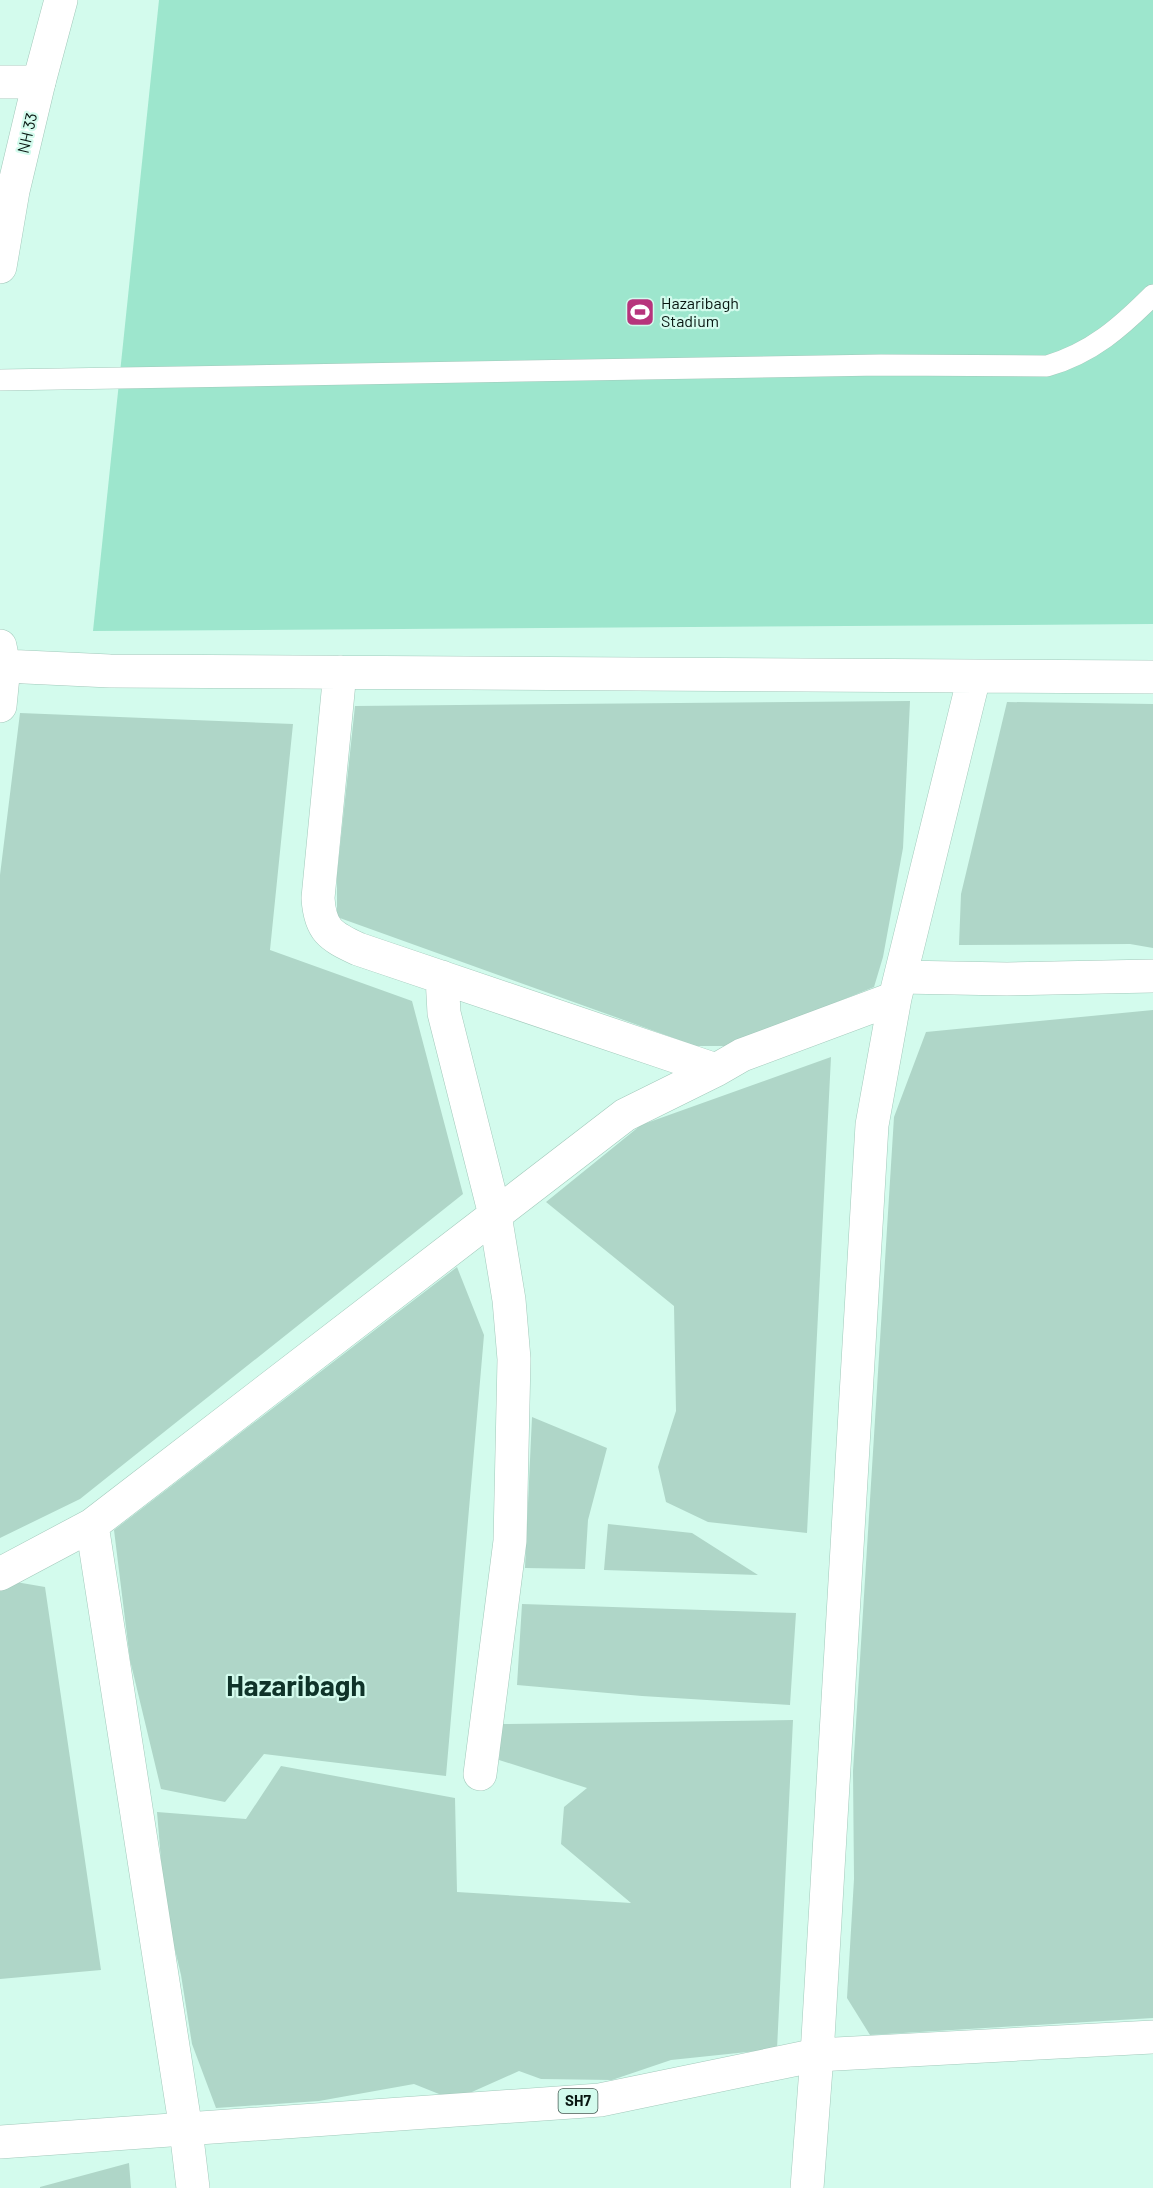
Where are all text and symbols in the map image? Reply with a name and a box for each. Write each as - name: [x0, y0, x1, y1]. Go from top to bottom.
- street label: NH 33: [13, 111, 40, 155]
- place label: Hazaribagh Stadium: [661, 293, 739, 330]
- sports icon: Hazaribagh Stadium: [624, 296, 656, 328]
- district label: Hazaribagh: [226, 1668, 366, 1702]
- road number: SH7: [558, 2089, 598, 2113]

